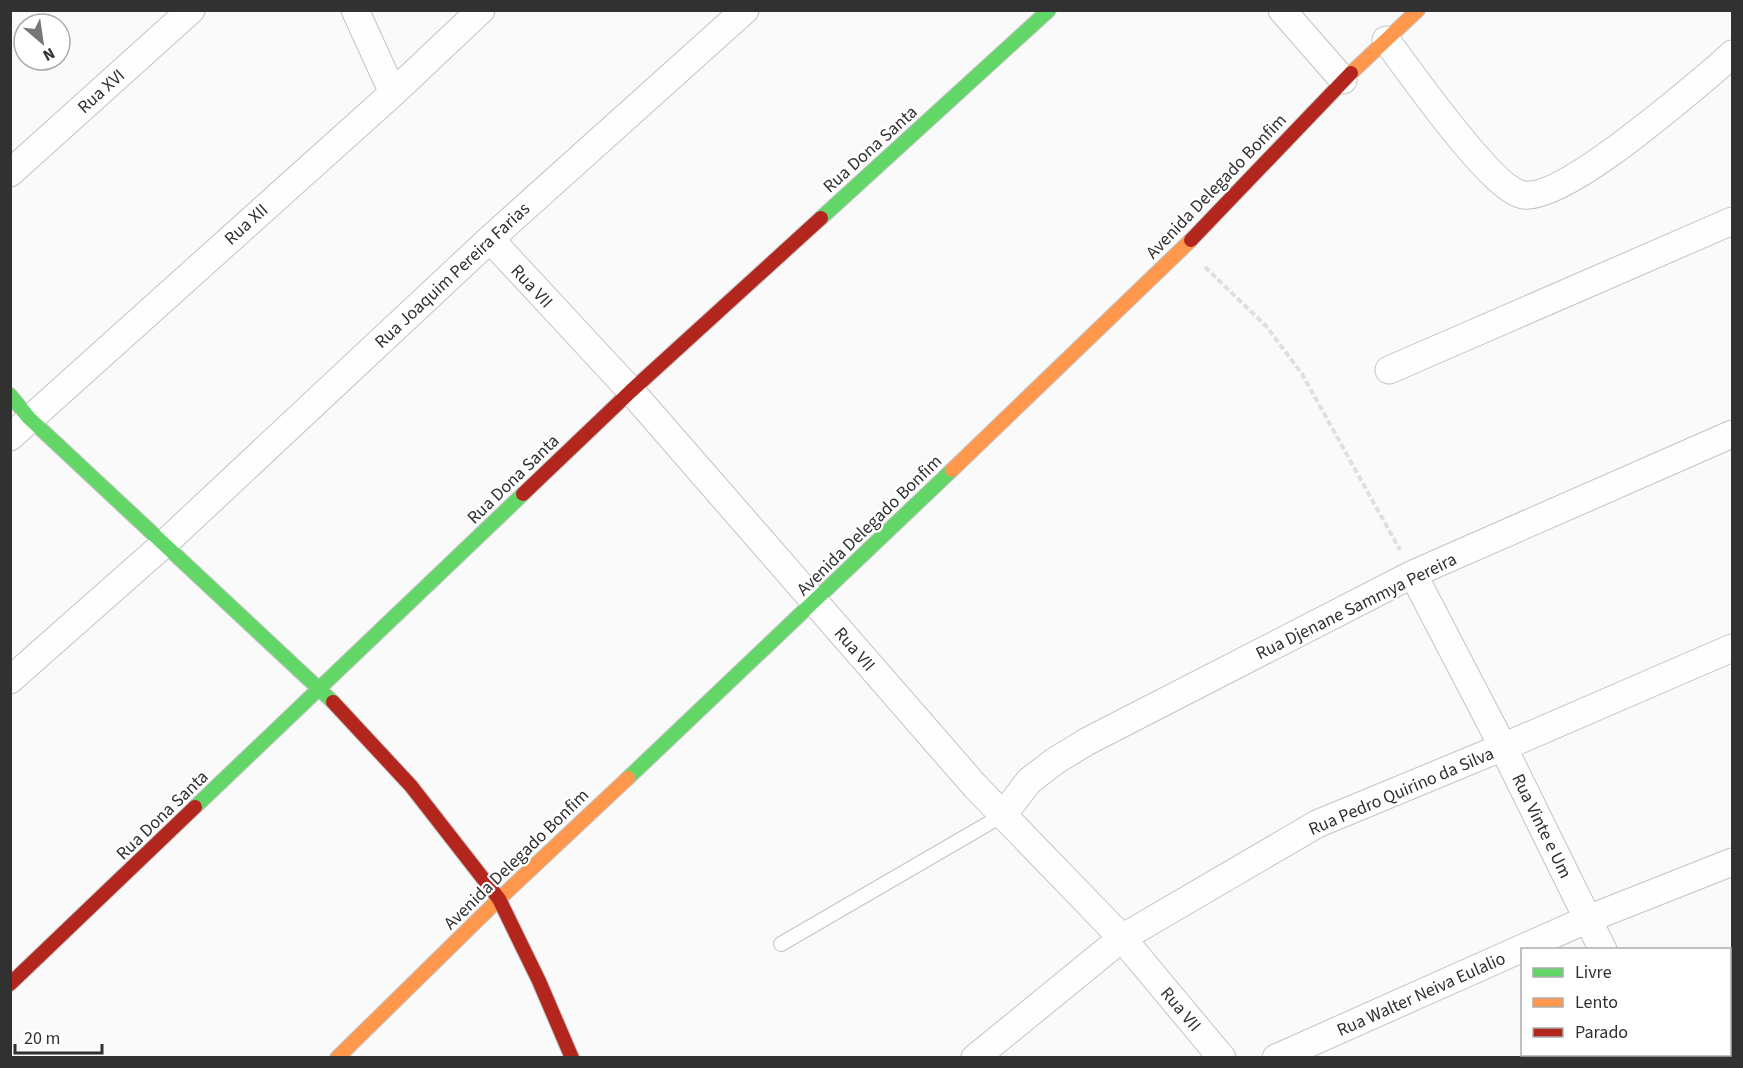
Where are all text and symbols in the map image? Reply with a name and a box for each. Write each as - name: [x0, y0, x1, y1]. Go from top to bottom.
- north arrow: [12, 12, 72, 72]
- text: N: [39, 42, 59, 66]
- street label: Rua XVI: [72, 63, 130, 119]
- street label: Rua Dona Santa: [818, 100, 923, 199]
- street label: Avenida Delegado Bonfim: [1140, 108, 1292, 265]
- street label: Rua Joaquim Pereira Farias: [369, 197, 535, 354]
- street label: Rua XII: [219, 198, 274, 251]
- street label: Rua VII: [505, 259, 558, 314]
- street label: Rua Dona Santa: [462, 429, 565, 530]
- street label: Avenida Delegado Bonfim: [791, 449, 948, 601]
- street label: Rua Djenane Sammya Pereira: [1252, 547, 1461, 666]
- street label: Rua VII: [828, 622, 881, 677]
- street label: Rua Pedro Quirino da Silva: [1305, 741, 1498, 842]
- street label: Rua Dona Santa: [111, 765, 214, 866]
- street label: Rua Vinte e Um: [1505, 770, 1578, 883]
- street label: Avenida Delegado Bonfim: [438, 783, 595, 935]
- street label: Rua Walter Neiva Eulalio: [1333, 946, 1510, 1043]
- legend: [1521, 948, 1731, 1056]
- text: Livre: [1575, 960, 1612, 985]
- street label: Rua VII: [1155, 982, 1207, 1037]
- text: Lento: [1575, 990, 1618, 1015]
- scale bar: [15, 1017, 102, 1055]
- text: Parado: [1575, 1020, 1628, 1045]
- text: 20 m: [24, 1026, 60, 1051]

